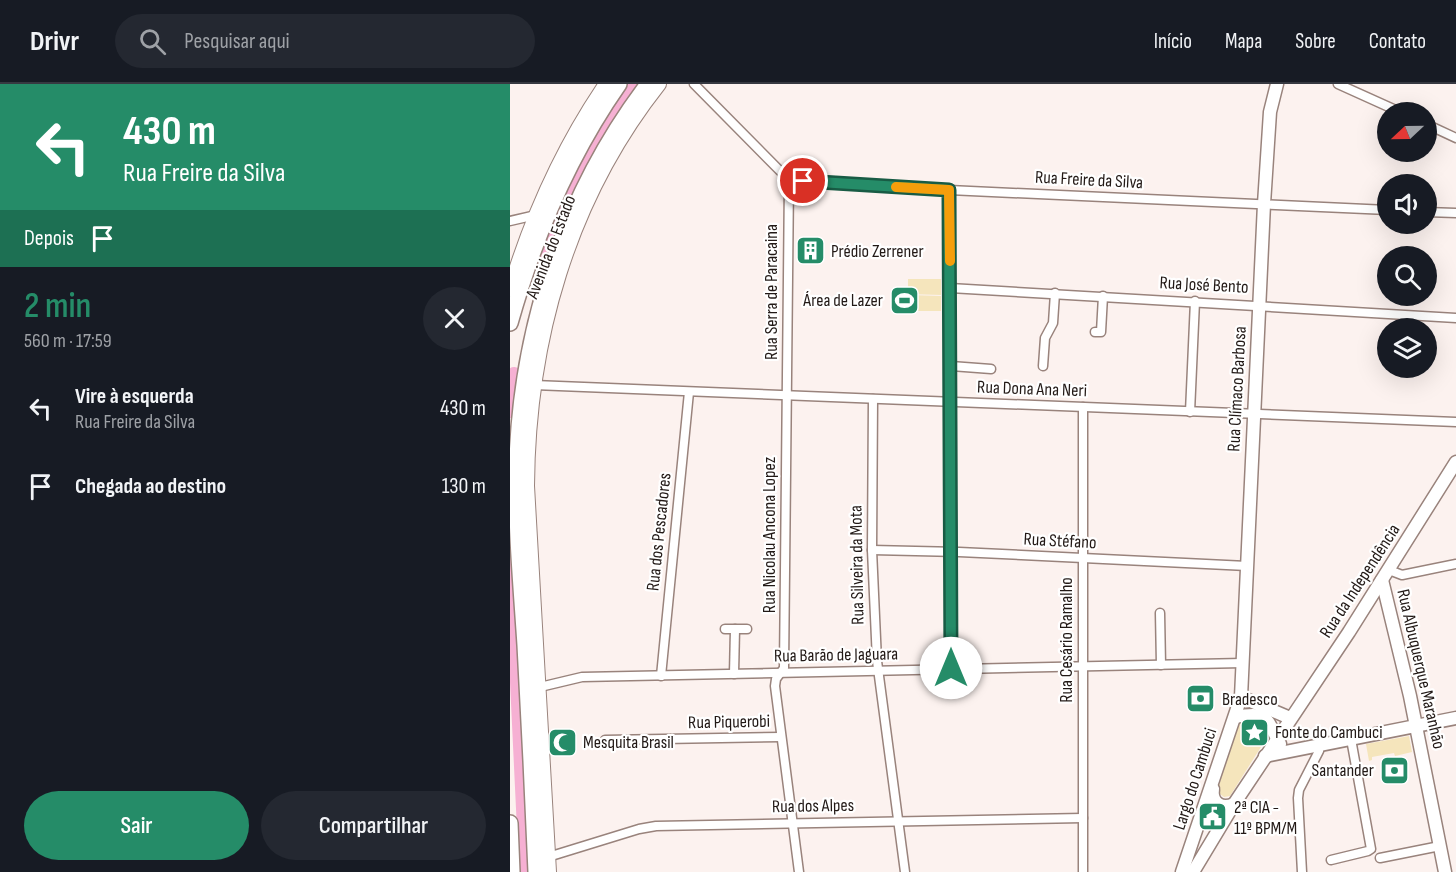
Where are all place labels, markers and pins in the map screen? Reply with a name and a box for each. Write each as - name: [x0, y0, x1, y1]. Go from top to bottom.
- pin: [777, 155, 828, 206]
- building icon: Prédio Zerrener: [794, 235, 826, 267]
- place label: Prédio Zerrener: [831, 241, 924, 262]
- sports icon: Área de Lazer: [888, 284, 920, 316]
- place label: Área de Lazer: [802, 290, 883, 311]
- bank icon: Bradesco: [1185, 683, 1217, 715]
- place label: Bradesco: [1222, 689, 1278, 710]
- place icon: Fonte do Cambuci: [1238, 716, 1270, 748]
- place label: Fonte do Cambuci: [1275, 722, 1383, 743]
- mosque icon: Mesquita Brasil: [546, 726, 578, 758]
- place label: Mesquita Brasil: [583, 732, 674, 753]
- bank icon: Santander: [1379, 754, 1411, 786]
- place label: Santander: [1312, 760, 1374, 781]
- place label: 2ª CIA - 11º BPM/M: [1234, 797, 1297, 839]
- public building icon: 2ª CIA - 11º BPM/M: [1197, 801, 1229, 833]

